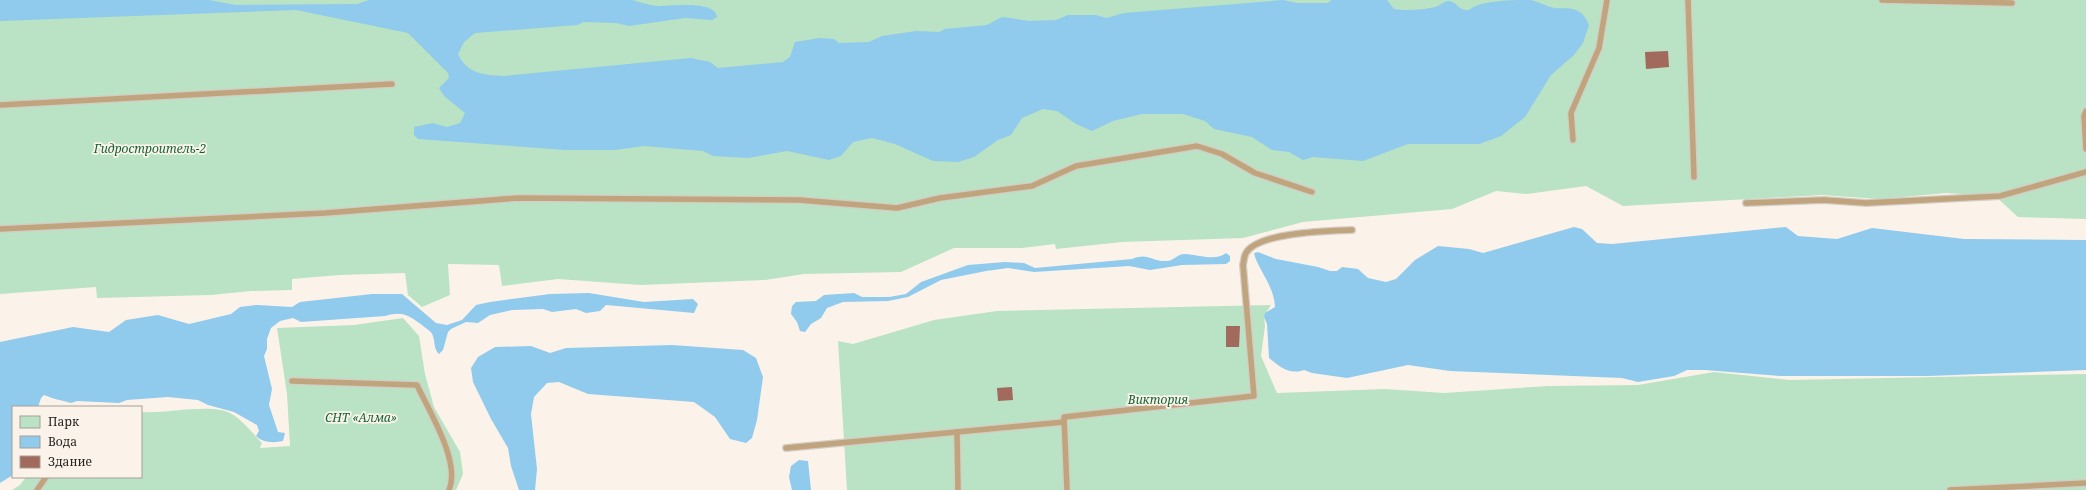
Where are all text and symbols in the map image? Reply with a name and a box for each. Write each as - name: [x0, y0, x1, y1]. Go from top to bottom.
- park label: Гидростроитель-2: [93, 140, 207, 157]
- park label: Виктория: [1127, 391, 1188, 408]
- legend: [12, 406, 142, 478]
- park label: СНТ «Алма»: [325, 409, 397, 426]
- text: Парк: [48, 413, 80, 430]
- text: Вода: [48, 433, 77, 450]
- text: Здание: [48, 453, 92, 470]

